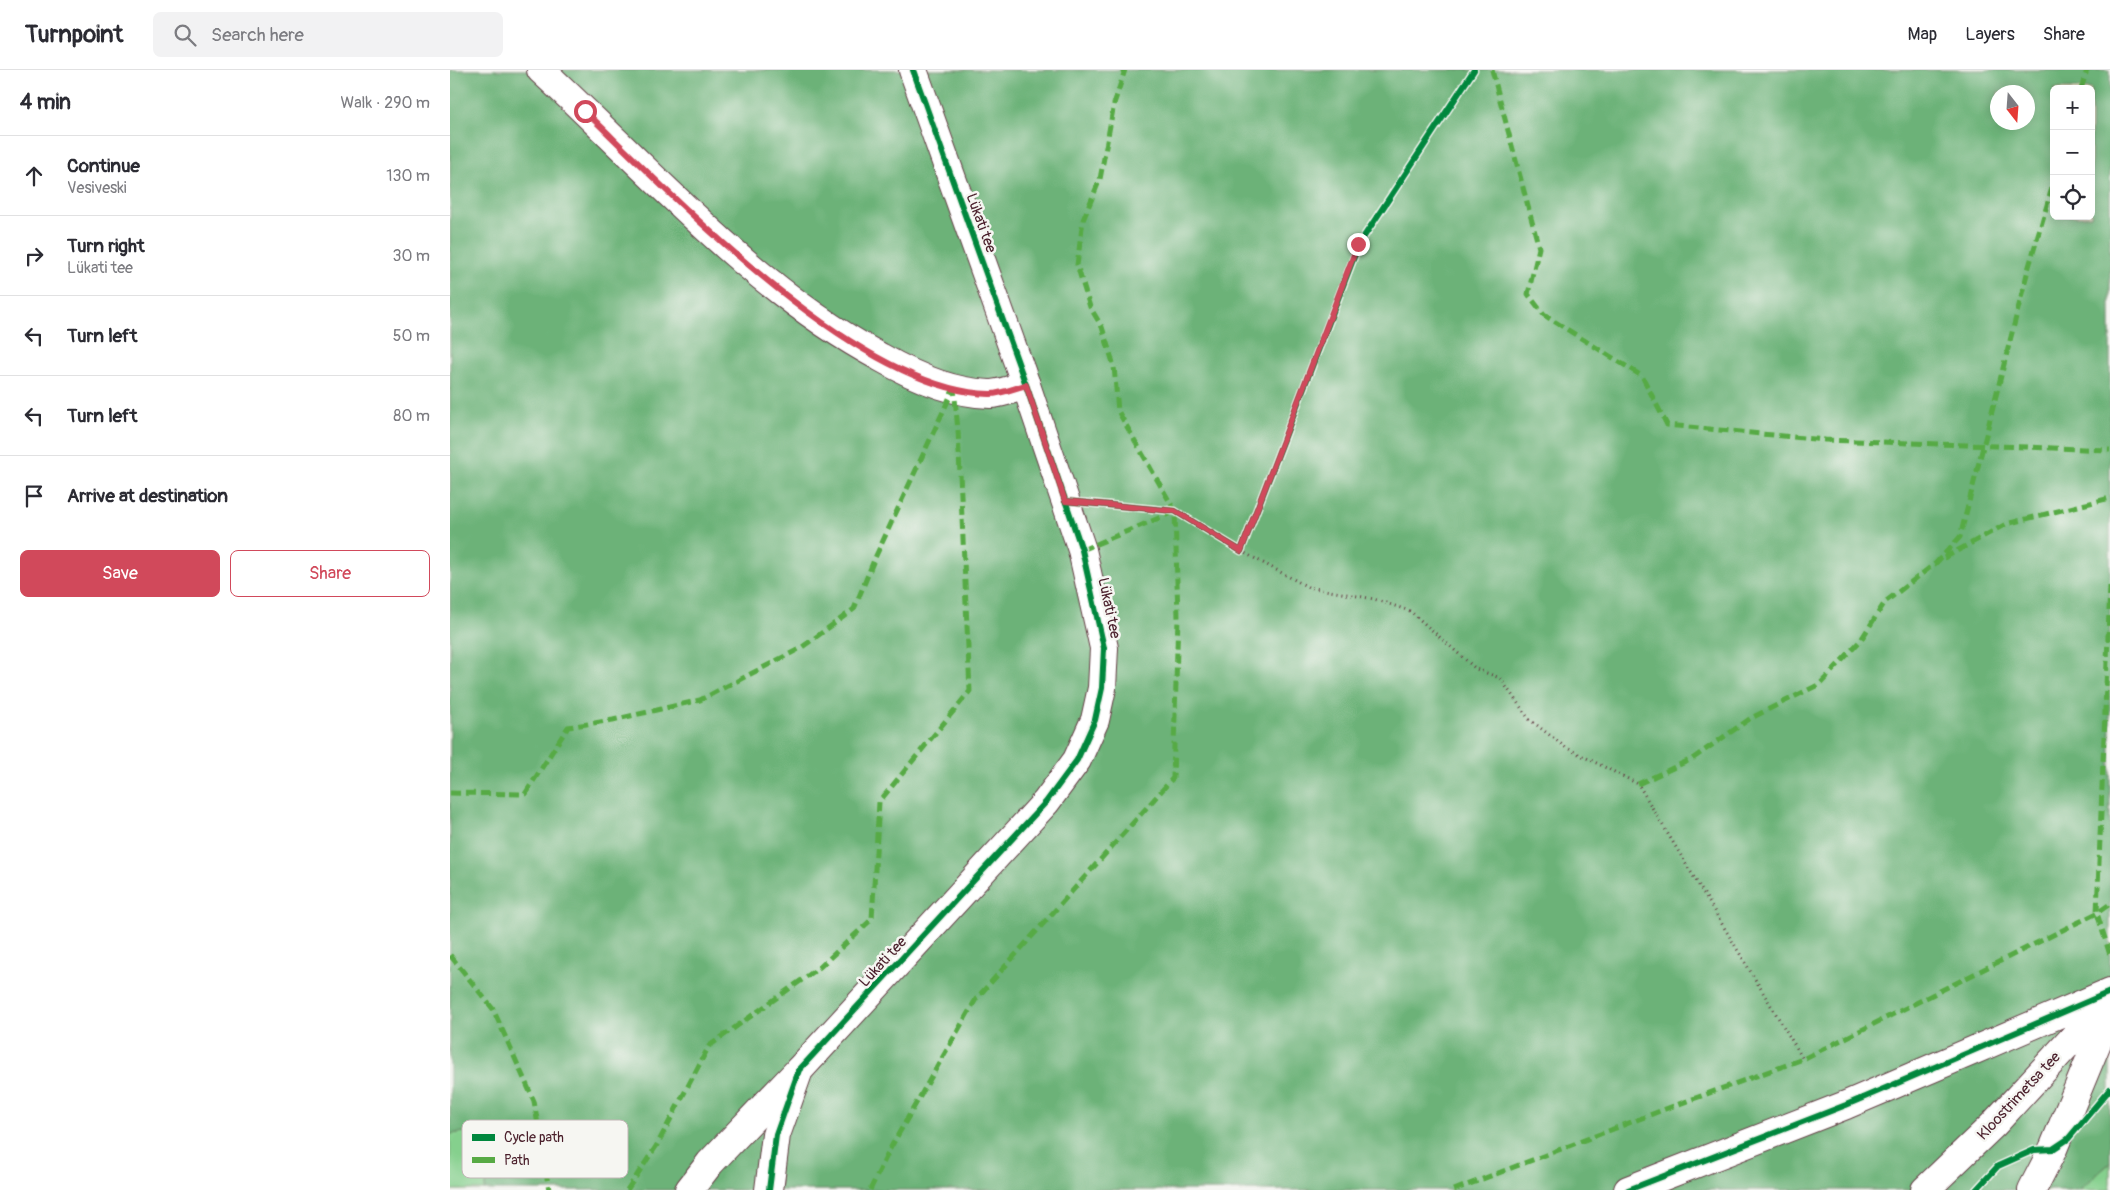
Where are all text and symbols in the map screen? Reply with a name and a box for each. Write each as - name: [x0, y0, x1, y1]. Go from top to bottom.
- search box: [153, 12, 503, 57]
- text: Turnpoint: [25, 20, 123, 49]
- icon: search: [171, 21, 199, 49]
- text: Search here: [211, 23, 304, 47]
- text: Map: [1908, 23, 1937, 46]
- text: Layers: [1965, 23, 2015, 46]
- text: Share: [2043, 23, 2085, 46]
- north arrow: [1990, 85, 2035, 130]
- map controls: [2050, 85, 2095, 220]
- button: +: [2050, 85, 2095, 130]
- text: 4 min: [20, 89, 71, 116]
- text: Walk · 290 m: [341, 93, 430, 113]
- route start: [574, 100, 597, 123]
- button: −: [2050, 130, 2095, 175]
- text: Continue: [67, 154, 140, 178]
- icon: ahead: [20, 162, 48, 190]
- text: 130 m: [386, 166, 430, 186]
- button: locate: [2050, 175, 2095, 220]
- text: Vesiveski: [67, 178, 127, 198]
- street label: Lükati tee: [961, 191, 1001, 256]
- route end: [1347, 233, 1370, 256]
- text: Turn right: [67, 234, 145, 258]
- icon: right: [20, 242, 48, 270]
- text: 30 m: [392, 246, 430, 266]
- text: Lükati tee: [67, 258, 133, 278]
- icon: left: [20, 322, 48, 350]
- text: Turn left: [67, 324, 137, 348]
- text: 50 m: [393, 326, 430, 346]
- icon: left: [20, 402, 48, 430]
- text: Turn left: [67, 404, 137, 428]
- text: 80 m: [393, 406, 430, 426]
- icon: arrive: [20, 482, 48, 510]
- text: Arrive at destination: [67, 484, 228, 508]
- button: Save: [20, 550, 220, 597]
- button: Share: [230, 550, 430, 597]
- street label: Lükati tee: [1093, 576, 1125, 641]
- street label: Lükati tee: [855, 932, 911, 991]
- street label: Kloostrimetsa tee: [1973, 1048, 2065, 1144]
- legend: [462, 1120, 628, 1178]
- text: Cycle path: [504, 1129, 564, 1146]
- text: Path: [504, 1152, 529, 1169]

